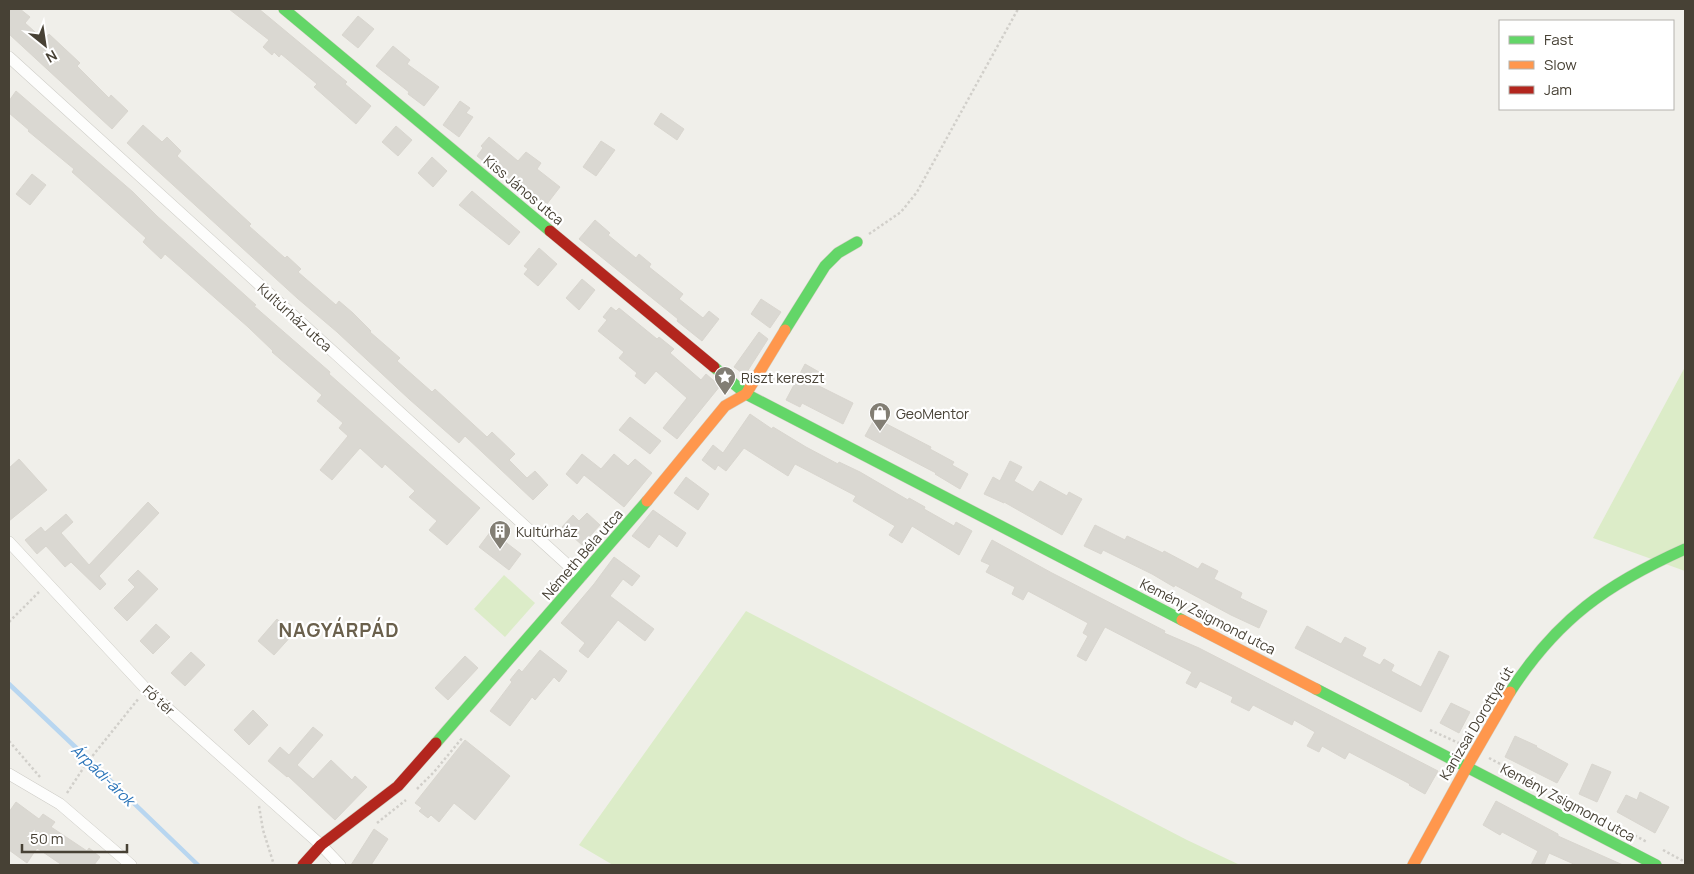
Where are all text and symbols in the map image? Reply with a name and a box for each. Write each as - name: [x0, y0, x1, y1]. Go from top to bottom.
- north arrow: [20, 20, 70, 70]
- legend: [1499, 20, 1674, 110]
- text: Fast: [1544, 29, 1573, 50]
- text: N: [43, 46, 61, 67]
- text: Slow: [1544, 54, 1577, 75]
- text: Jam: [1544, 79, 1572, 100]
- street label: Kiss János utca: [480, 151, 568, 229]
- street label: Kultúrház utca: [254, 279, 336, 355]
- place icon: Riszt kereszt: [713, 365, 737, 396]
- place label: Riszt kereszt: [741, 368, 825, 387]
- shop icon: GeoMentor: [868, 401, 892, 432]
- place label: GeoMentor: [896, 404, 969, 423]
- street label: Németh Béla utca: [537, 505, 627, 603]
- building icon: Kultúrház: [488, 519, 512, 550]
- place label: Kultúrház: [516, 522, 578, 541]
- street label: Kemény Zsigmond utca: [1137, 574, 1279, 658]
- district label: NAGYÁRPÁD: [278, 617, 400, 643]
- street label: Kanizsai Dorottya út: [1435, 662, 1518, 783]
- street label: Fő tér: [139, 681, 179, 719]
- water label: Árpádi-árok: [67, 739, 141, 812]
- street label: Kemény Zsigmond utca: [1497, 758, 1639, 846]
- scale bar: [22, 822, 128, 854]
- text: 50 m: [30, 828, 64, 849]

